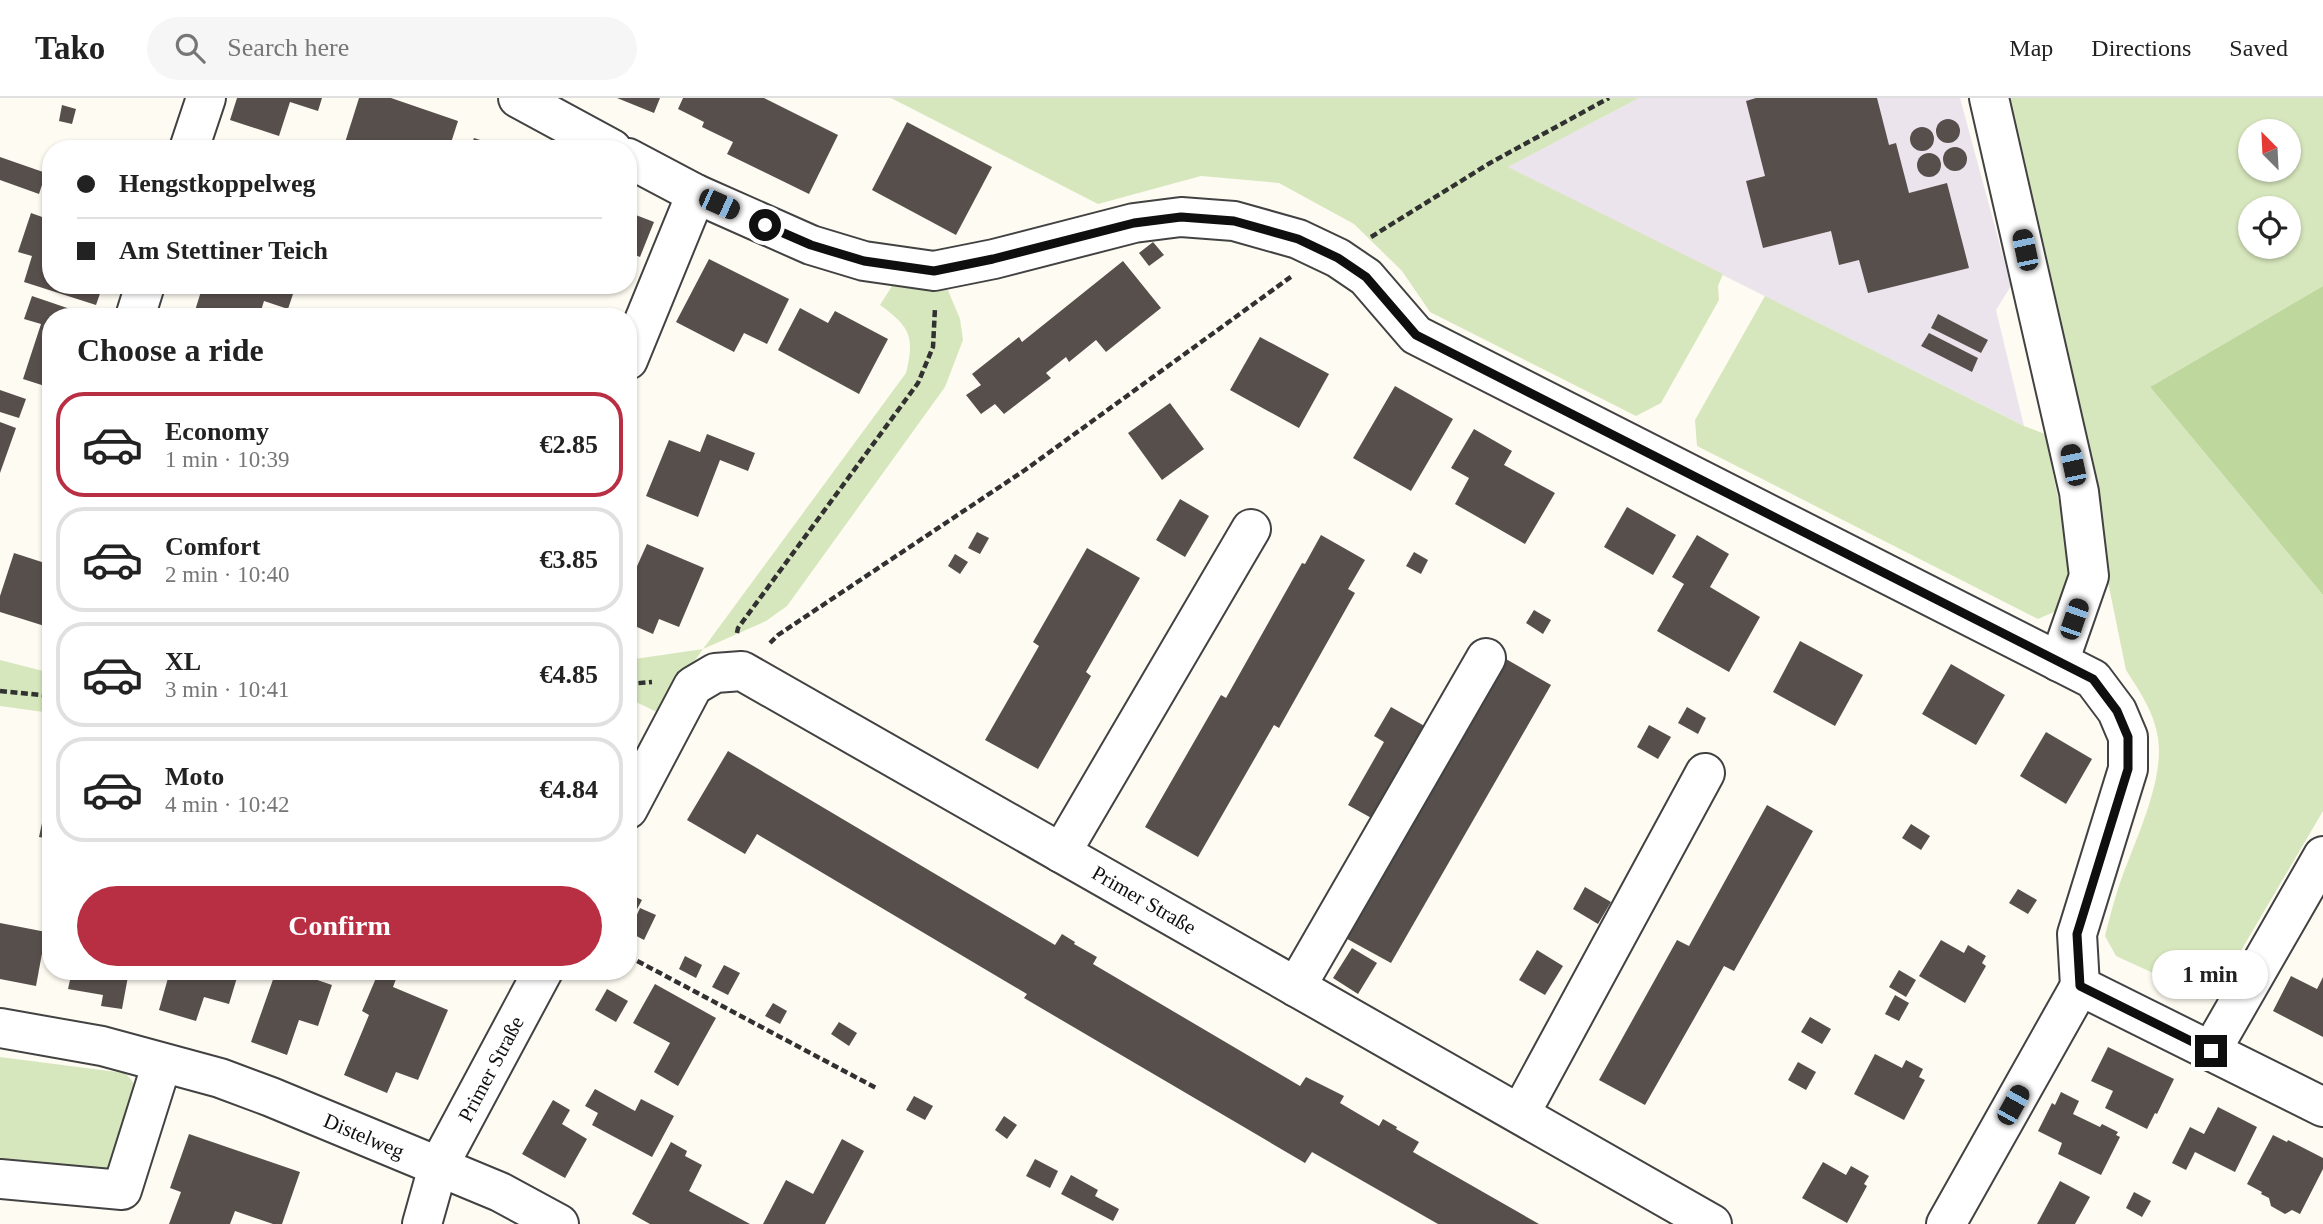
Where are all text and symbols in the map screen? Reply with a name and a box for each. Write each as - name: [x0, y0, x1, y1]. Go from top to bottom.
- search box: [147, 17, 637, 80]
- icon: search: [171, 29, 209, 67]
- text: Tako: [35, 30, 105, 66]
- text: Search here: [227, 33, 349, 62]
- text: Map: [2009, 35, 2053, 61]
- text: Directions: [2091, 35, 2191, 61]
- text: Saved: [2229, 35, 2288, 61]
- north arrow: [2238, 119, 2301, 182]
- map controls: [2238, 119, 2301, 259]
- text: Hengstkoppelweg: [119, 169, 315, 198]
- car: [696, 186, 743, 222]
- button: locate: [2238, 196, 2301, 259]
- route start: [749, 209, 781, 241]
- car: [2011, 227, 2040, 273]
- text: Am Stettiner Teich: [119, 236, 328, 265]
- text: Choose a ride: [77, 332, 264, 368]
- icon: car: [81, 413, 144, 476]
- text: Economy: [165, 417, 269, 446]
- text: €2.85: [540, 430, 598, 459]
- car: [2059, 442, 2088, 488]
- text: 1 min · 10:39: [165, 447, 290, 472]
- icon: car: [81, 528, 144, 591]
- text: Comfort: [165, 532, 260, 561]
- text: €3.85: [540, 545, 598, 574]
- text: 2 min · 10:40: [165, 562, 290, 587]
- car: [2058, 596, 2091, 642]
- icon: car: [81, 643, 144, 706]
- text: XL: [165, 647, 201, 676]
- text: €4.85: [540, 660, 598, 689]
- text: 3 min · 10:41: [165, 677, 290, 702]
- icon: car: [81, 758, 144, 821]
- text: Moto: [165, 762, 224, 791]
- text: €4.84: [540, 775, 598, 804]
- text: 4 min · 10:42: [165, 792, 290, 817]
- street label: Primer Straße: [1088, 861, 1200, 939]
- button: Confirm: [77, 886, 602, 966]
- callout: 1 min: [2153, 950, 2269, 998]
- text: 1 min: [2182, 962, 2238, 987]
- street label: Primer Straße: [453, 1012, 529, 1126]
- route end: [2195, 1035, 2227, 1067]
- car: [1994, 1082, 2033, 1128]
- street label: Distelweg: [320, 1108, 408, 1164]

